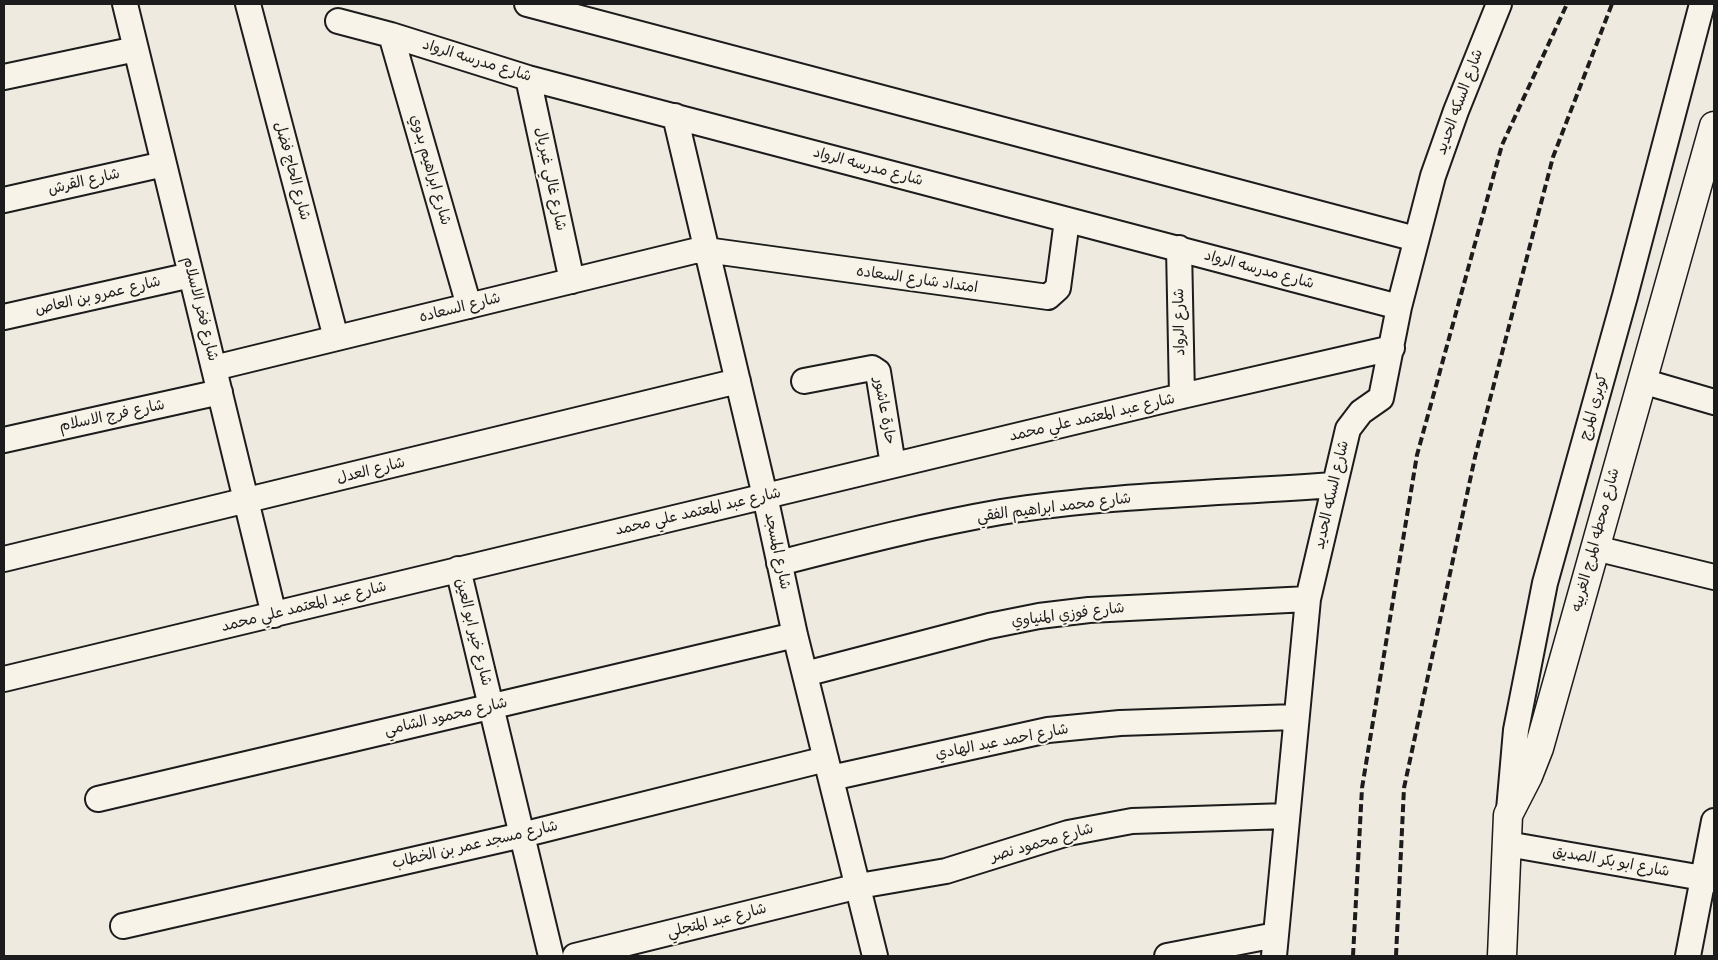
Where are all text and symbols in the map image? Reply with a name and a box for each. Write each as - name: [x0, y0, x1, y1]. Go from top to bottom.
- street label: شارع مدرسه الرواد: [420, 36, 534, 86]
- street label: شارع السكه الحديد: [1433, 47, 1487, 157]
- street label: شارع ابراهيم بدوي: [406, 113, 454, 227]
- street label: شارع الحاج فضل: [270, 120, 314, 222]
- street label: شارع غالي غبريال: [530, 126, 570, 232]
- street label: شارع مدرسه الرواد: [811, 144, 925, 190]
- street label: شارع القرش: [46, 165, 122, 199]
- street label: شارع مدرسه الرواد: [1202, 247, 1316, 293]
- street label: شارع فخر الاسلام: [178, 255, 222, 363]
- street label: امتداد شارع السعاده: [855, 263, 979, 297]
- street label: شارع عمرو بن العاص: [33, 273, 163, 319]
- street label: شارع الرواد: [1170, 288, 1190, 356]
- street label: شارع السعاده: [417, 289, 503, 327]
- street label: كوبرى المرج: [1576, 372, 1612, 442]
- street label: حارة عاشور: [869, 376, 899, 446]
- street label: شارع عبد المعتمد علي محمد: [1007, 390, 1177, 446]
- street label: شارع فرج الاسلام: [57, 396, 167, 436]
- street label: شارع السكه الحديد: [1311, 439, 1353, 551]
- street label: شارع العدل: [335, 454, 407, 488]
- street label: شارع محطه المرج الغربيه: [1568, 466, 1624, 614]
- street label: شارع عبد المعتمد علي محمد: [613, 484, 783, 540]
- street label: شارع محمد ابراهيم الفقي: [976, 490, 1132, 526]
- street label: شارع المسجد: [760, 511, 794, 591]
- street label: شارع خير ابو العين: [451, 576, 495, 688]
- street label: شارع عبد المعتمد علي محمد: [220, 578, 388, 636]
- street label: شارع فوزي المنياوي: [1010, 599, 1126, 631]
- street label: شارع محمود الشامي: [383, 694, 509, 740]
- street label: شارع احمد عبد الهادي: [934, 720, 1070, 764]
- street label: شارع مسجد عمر بن الخطاب: [390, 817, 560, 873]
- street label: شارع محمود نصر: [988, 820, 1096, 866]
- street label: شارع ابو بكر الصديق: [1551, 843, 1671, 881]
- street label: شارع عبد المتجلي: [665, 900, 769, 942]

